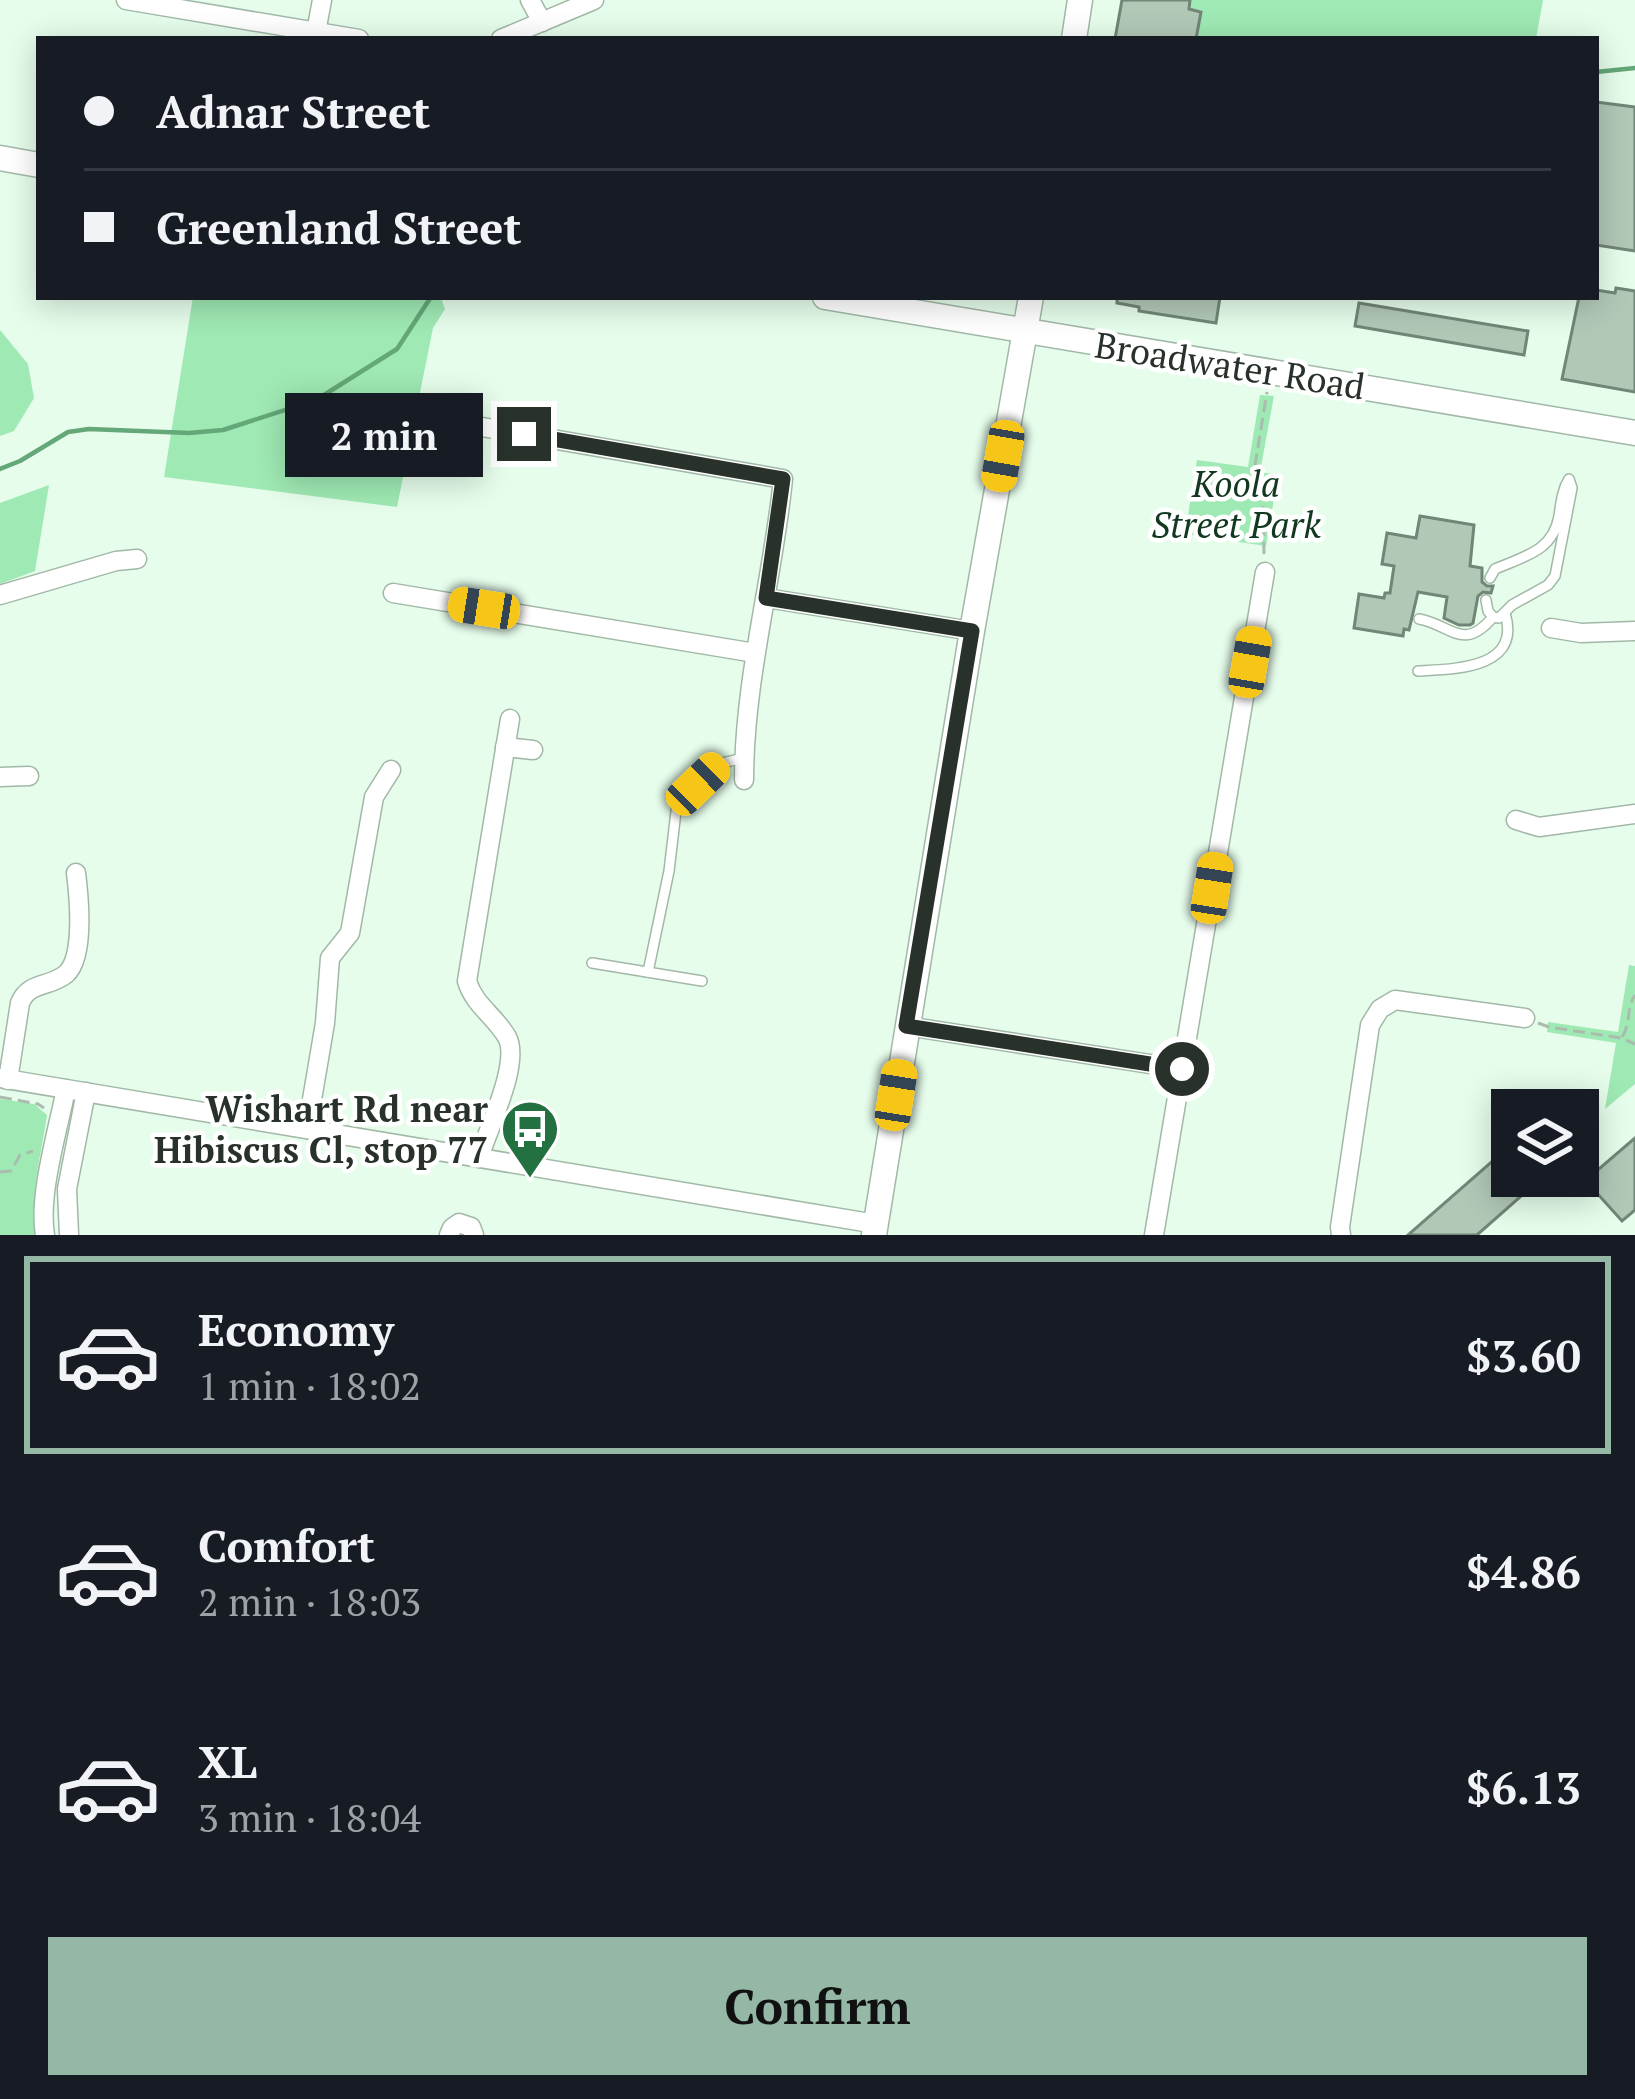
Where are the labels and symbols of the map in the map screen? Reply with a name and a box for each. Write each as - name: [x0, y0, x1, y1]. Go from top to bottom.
- street label: Broadwater Road: [1092, 320, 1368, 410]
- callout: 2 min: [284, 392, 482, 476]
- route end: [497, 407, 551, 461]
- car: [979, 417, 1027, 495]
- park label: Koola Street Park: [1151, 460, 1321, 548]
- car: [446, 585, 522, 631]
- car: [1226, 623, 1274, 701]
- car: [660, 746, 736, 822]
- car: [1189, 850, 1235, 926]
- route start: [1155, 1042, 1209, 1096]
- car: [873, 1057, 919, 1133]
- place label: Wishart Rd near Hibiscus Cl, stop 77: [154, 1085, 488, 1173]
- bus stop icon: Wishart Rd near Hibiscus Cl, stop 77: [499, 1098, 561, 1180]

